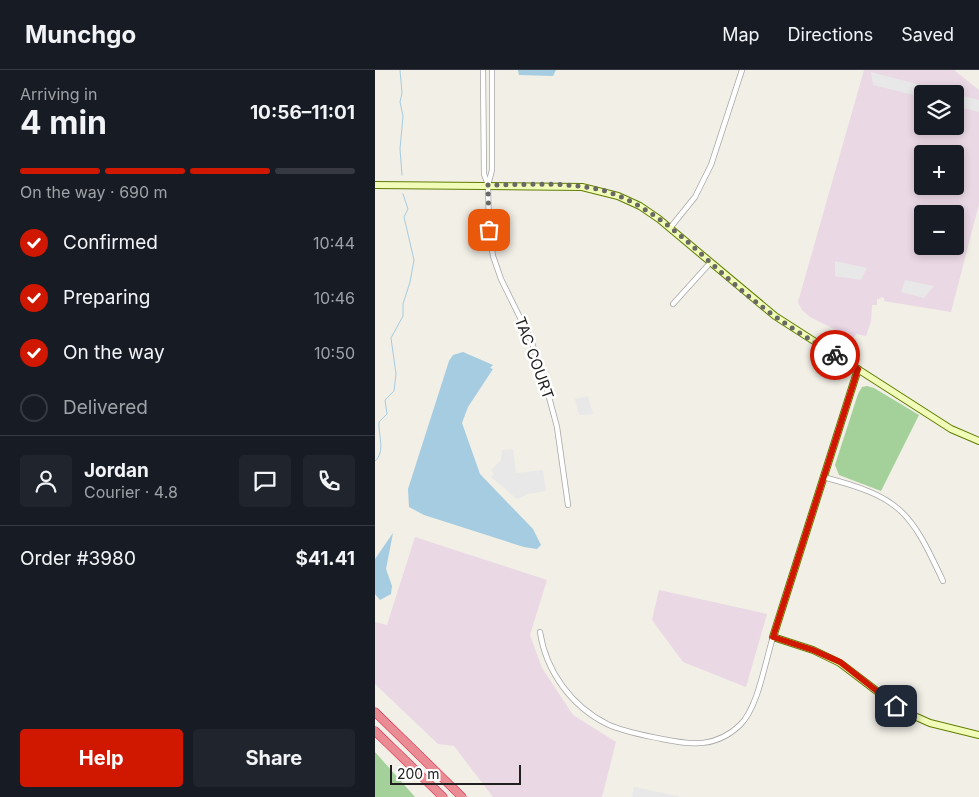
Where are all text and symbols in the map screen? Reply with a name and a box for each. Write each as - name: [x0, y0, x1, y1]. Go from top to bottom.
- text: Munchgo: [25, 20, 136, 49]
- text: Map: [722, 24, 760, 45]
- text: Directions: [788, 24, 873, 45]
- text: Saved: [901, 24, 954, 45]
- text: Arriving in: [20, 84, 97, 104]
- map controls: [914, 85, 964, 255]
- button: layers: [914, 85, 964, 135]
- text: 10:56–11:01: [250, 101, 355, 124]
- text: 4 min: [20, 103, 107, 142]
- button: +: [914, 145, 964, 195]
- text: On the way · 690 m: [20, 182, 168, 202]
- button: −: [914, 205, 964, 255]
- pin: [468, 209, 510, 251]
- icon: bag: [475, 216, 503, 244]
- icon: check: [20, 229, 48, 257]
- text: Confirmed: [63, 231, 158, 254]
- text: 10:44: [313, 233, 355, 253]
- icon: check: [20, 284, 48, 312]
- text: Preparing: [63, 286, 150, 309]
- text: 10:46: [314, 288, 355, 308]
- street label: TAC COURT: [511, 314, 558, 402]
- courier: [810, 330, 860, 380]
- icon: check: [20, 339, 48, 367]
- text: On the way: [63, 341, 165, 364]
- icon: bike: [821, 341, 849, 369]
- text: 10:50: [314, 343, 355, 363]
- text: Delivered: [63, 396, 148, 419]
- button: person: [20, 455, 72, 507]
- button: chat: [239, 455, 291, 507]
- button: phone: [303, 455, 355, 507]
- text: Jordan: [84, 459, 149, 482]
- text: Courier · 4.8: [84, 482, 178, 502]
- text: Order #3980: [20, 547, 136, 570]
- text: $41.41: [296, 547, 355, 570]
- pin: [875, 685, 917, 727]
- icon: home: [882, 692, 910, 720]
- button: Help: [20, 729, 183, 787]
- button: Share: [193, 729, 355, 787]
- scale bar: [390, 762, 521, 785]
- text: 200 m: [397, 765, 439, 782]

